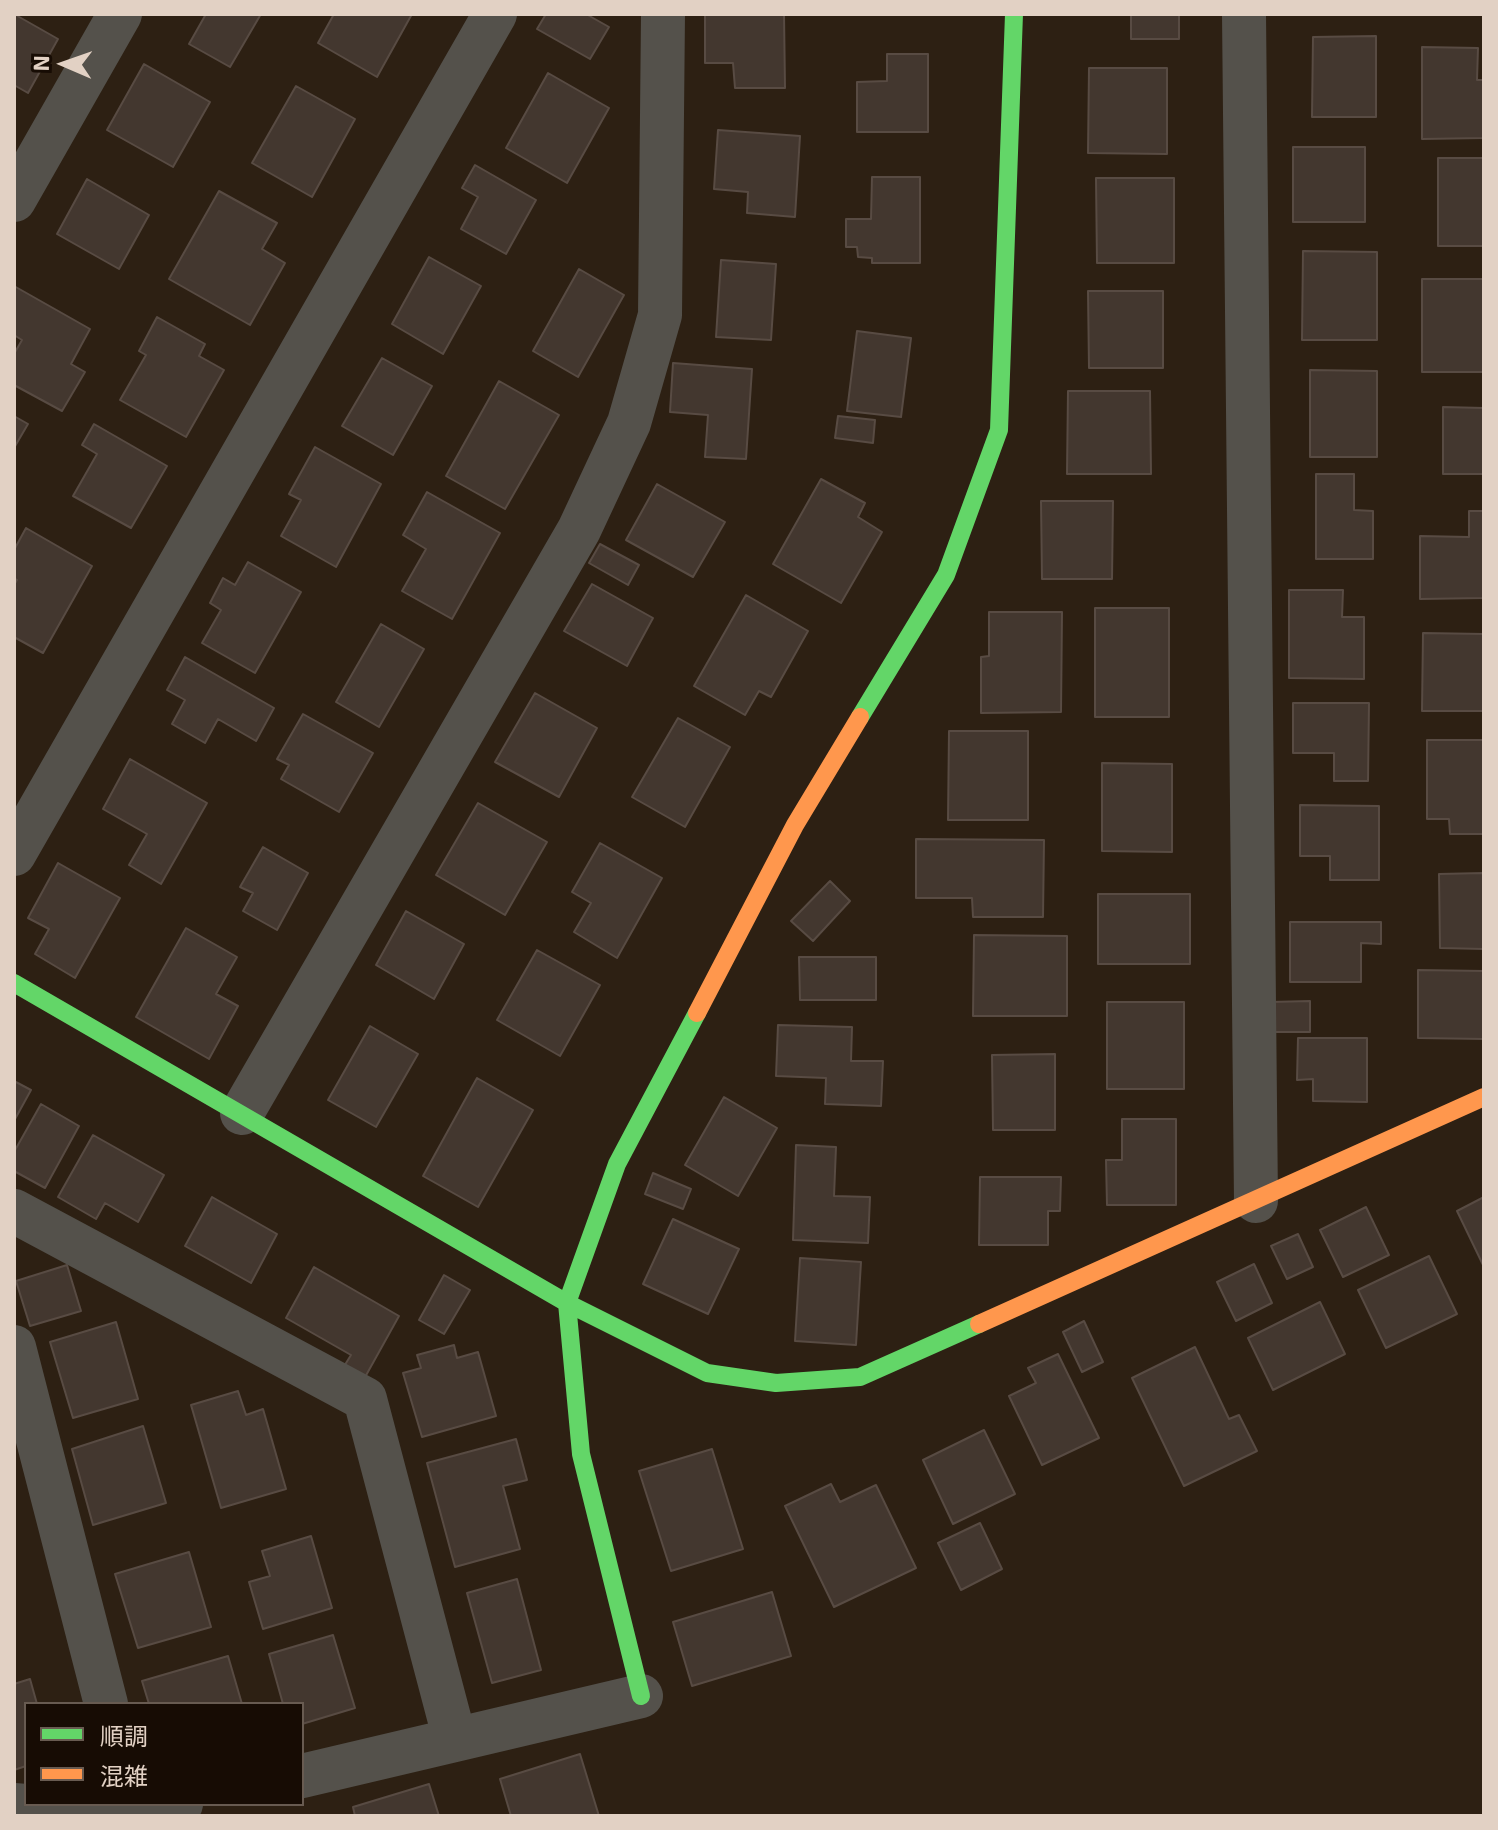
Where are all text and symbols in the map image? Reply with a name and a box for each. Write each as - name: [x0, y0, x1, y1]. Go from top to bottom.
- north arrow: [24, 24, 104, 104]
- text: N: [27, 55, 53, 72]
- legend: [24, 1702, 304, 1806]
- text: 順調: [100, 1721, 148, 1750]
- text: 混雑: [100, 1761, 148, 1790]

